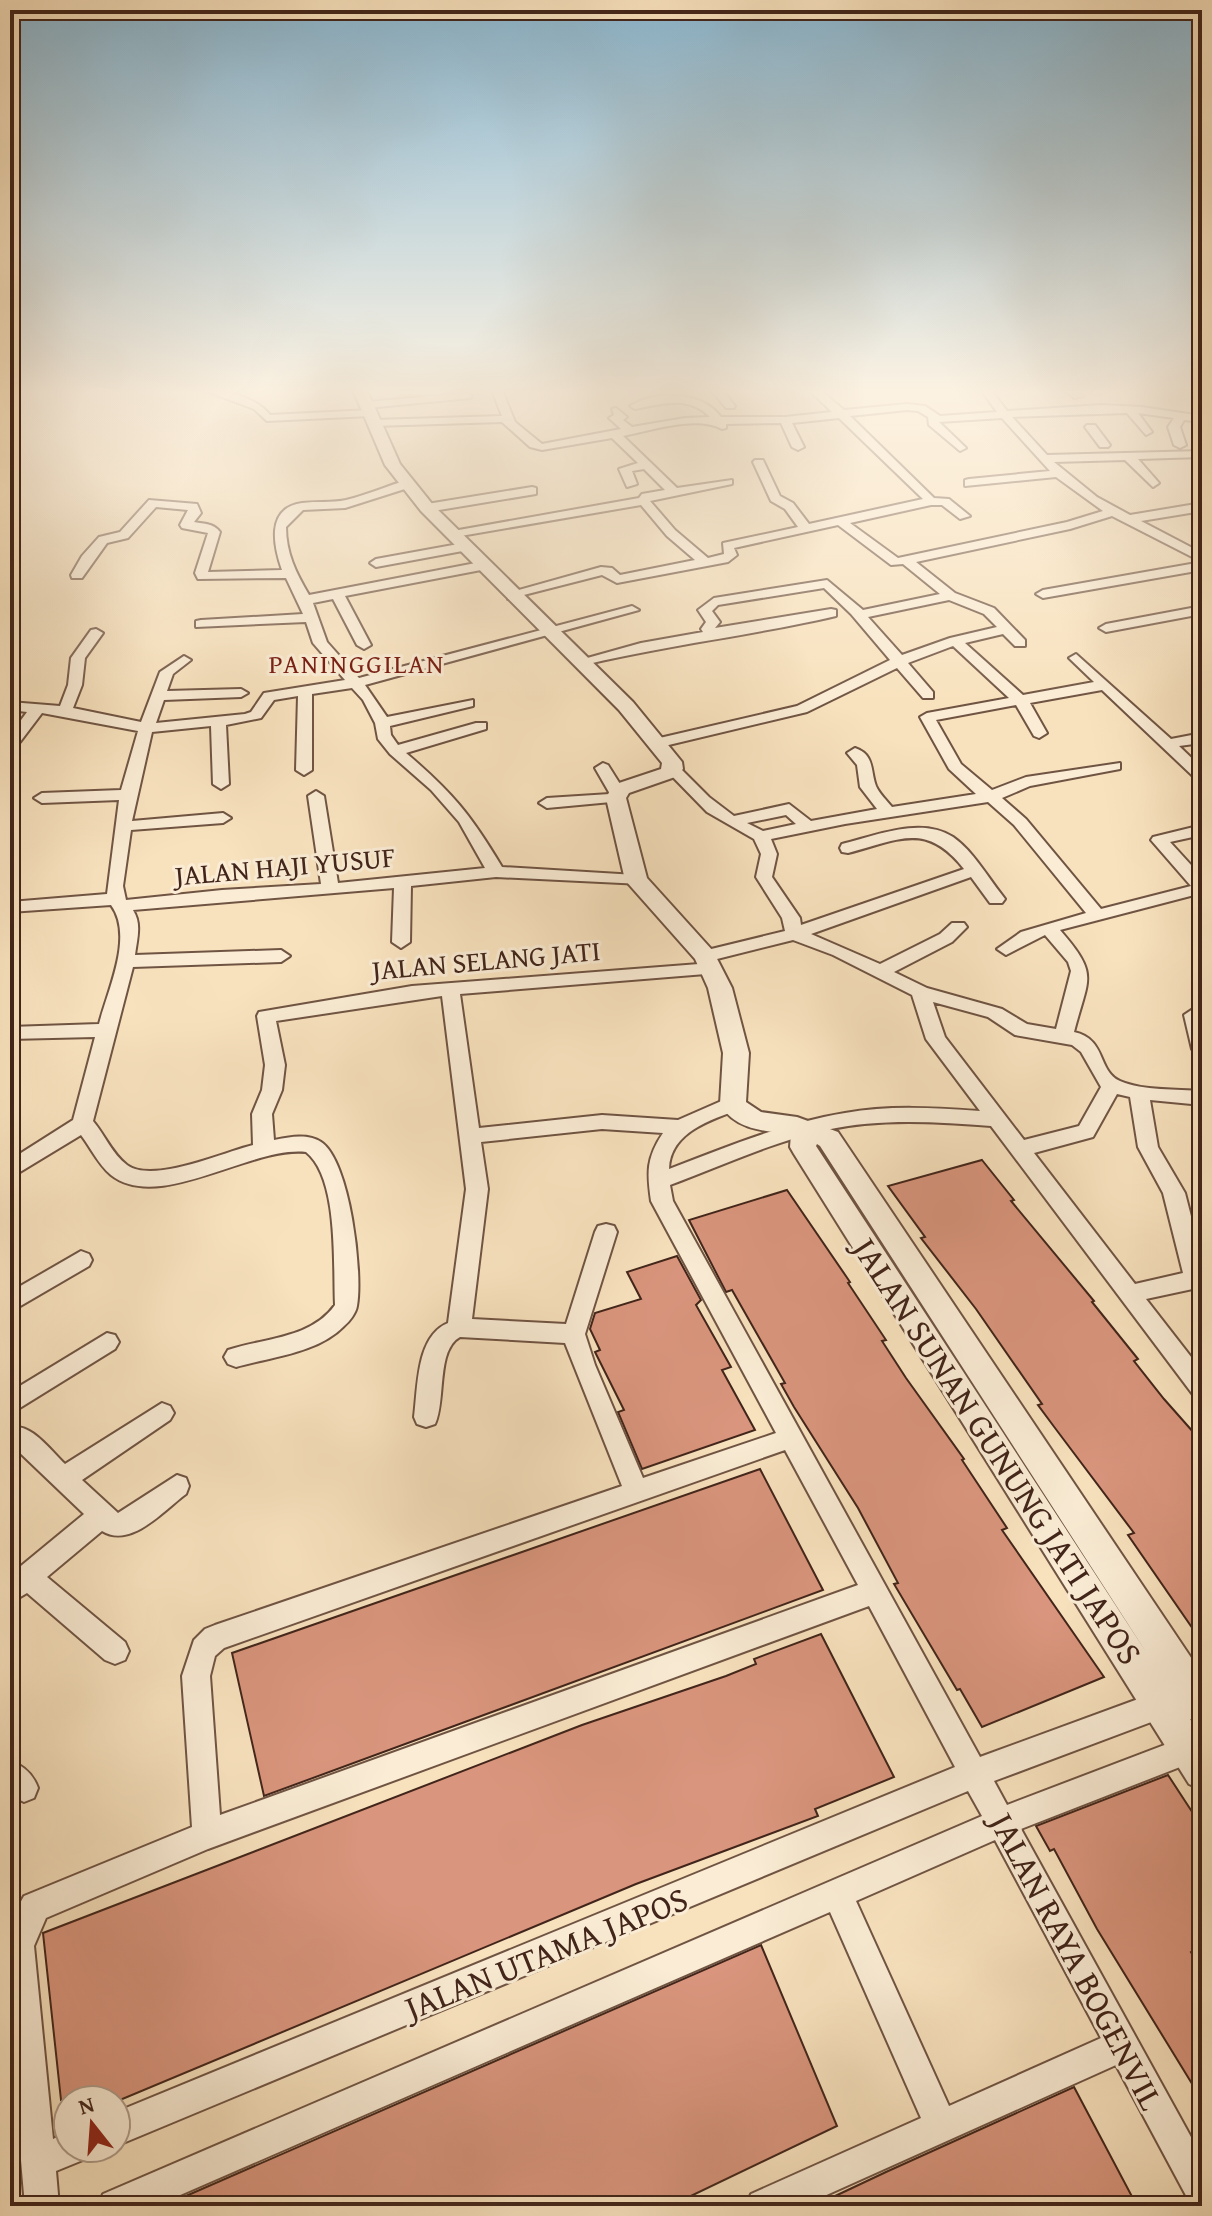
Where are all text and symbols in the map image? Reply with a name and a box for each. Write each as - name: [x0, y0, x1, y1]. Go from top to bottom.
- district label: PANINGGILAN: [269, 644, 445, 683]
- street label: JALAN HAJI YUSUF: [170, 835, 397, 896]
- street label: JALAN SELANG JATI: [367, 929, 602, 990]
- street label: JALAN SUNAN GUNUNG JATI JAPOS: [839, 1224, 1155, 1674]
- street label: JALAN RAYA BOGENVIL: [976, 1800, 1177, 2118]
- street label: JALAN UTAMA JAPOS: [393, 1873, 695, 2033]
- north arrow: [52, 2084, 132, 2164]
- text: N: [74, 2087, 98, 2122]

